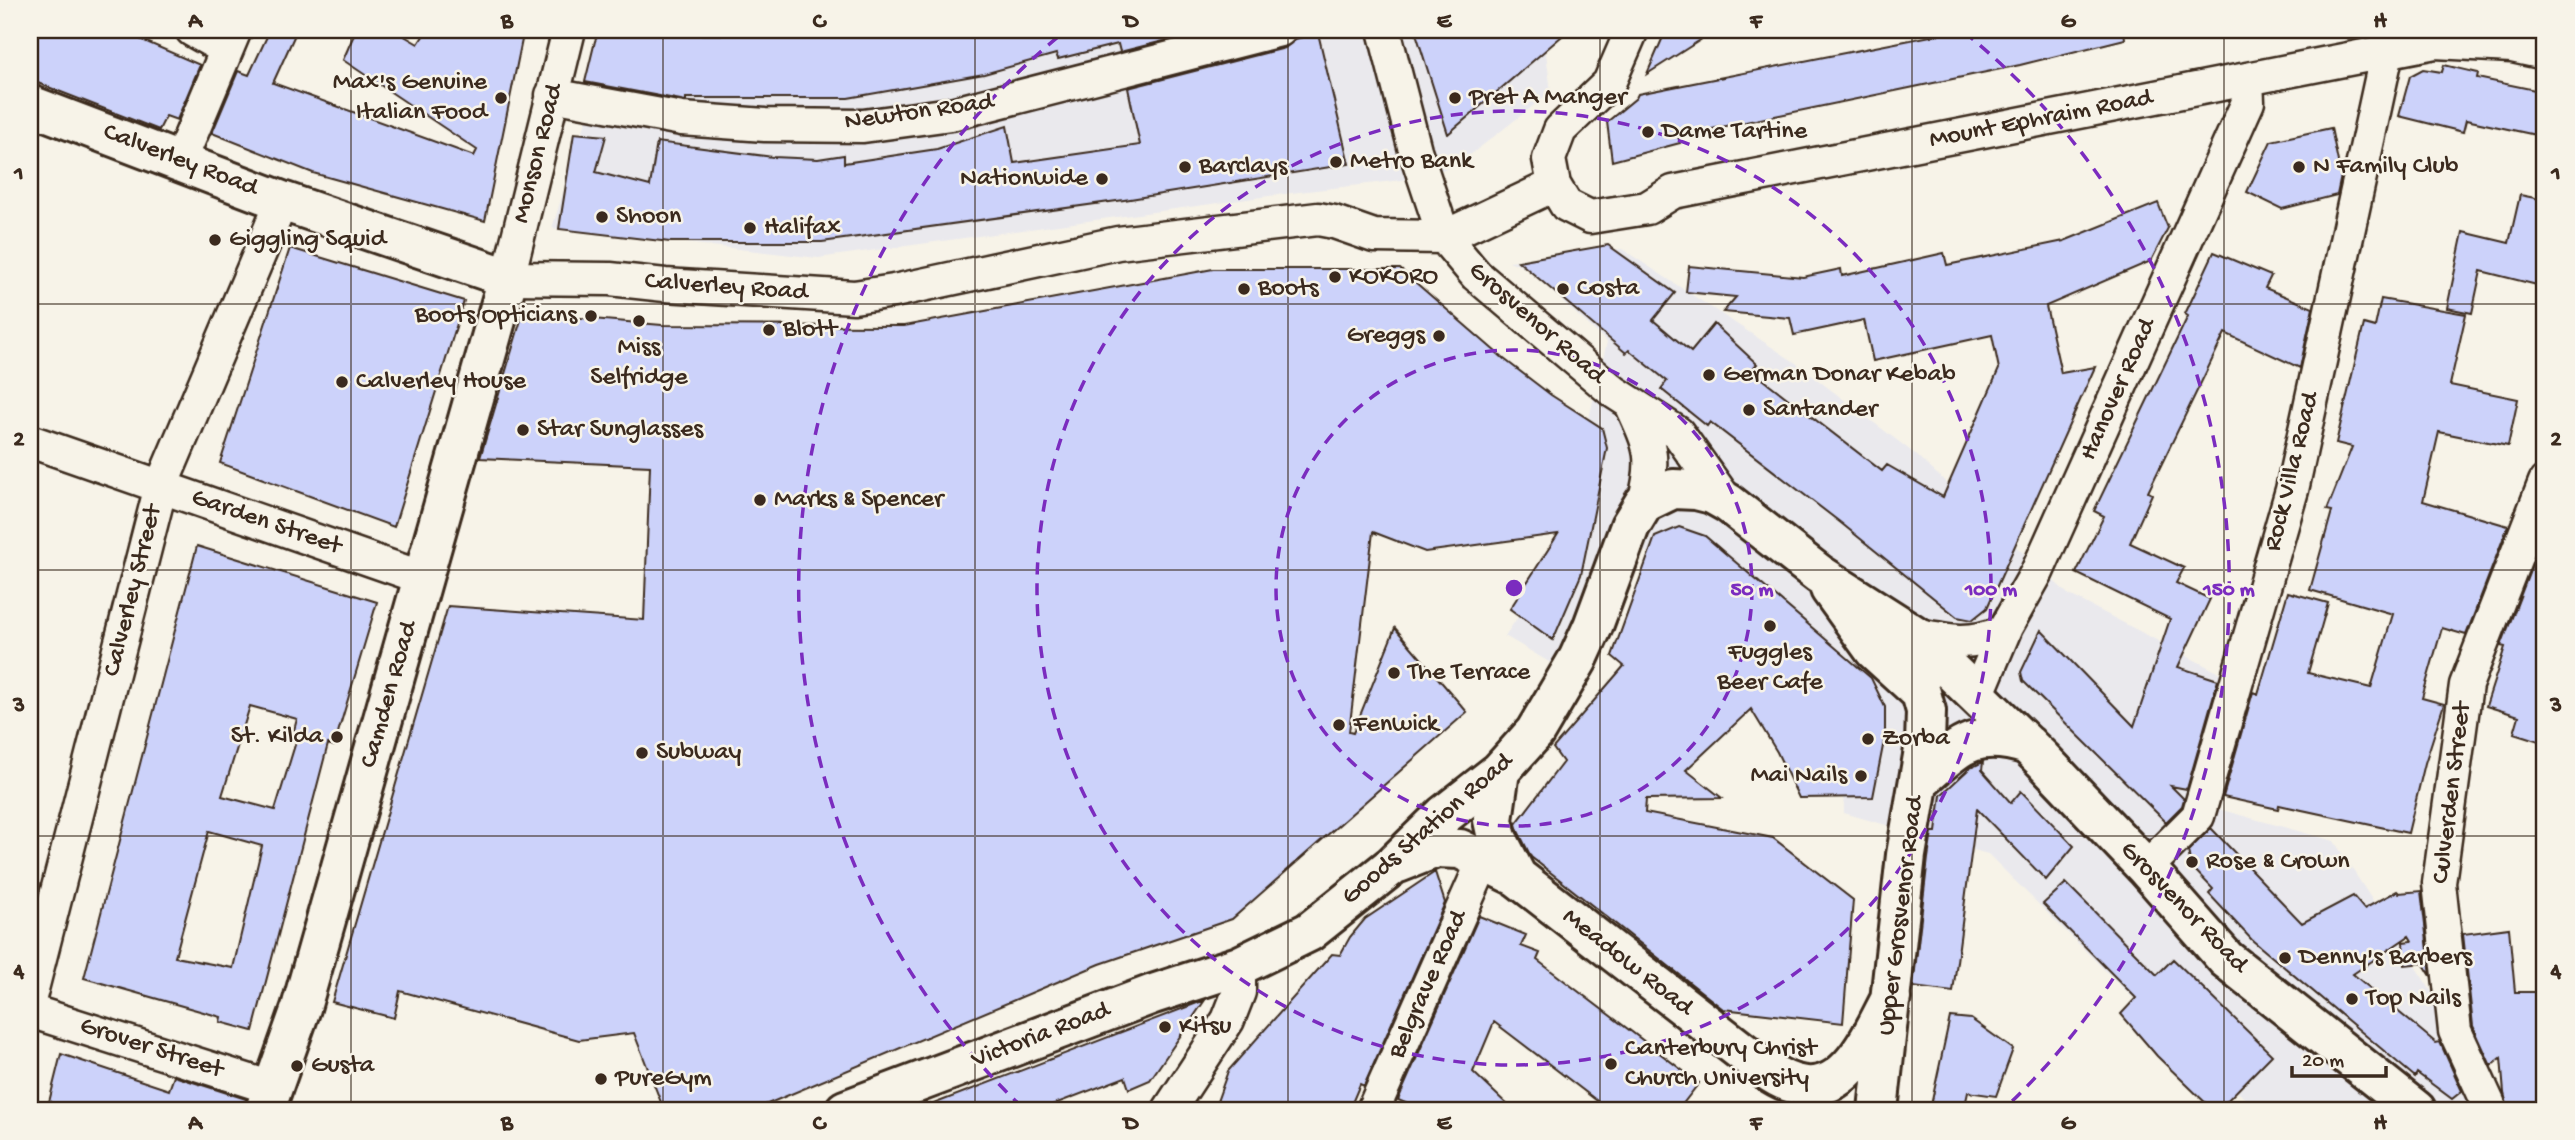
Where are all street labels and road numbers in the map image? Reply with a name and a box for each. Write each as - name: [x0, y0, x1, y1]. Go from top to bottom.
- street label: Monson Road: [507, 80, 572, 227]
- street label: Mount Ephraim Road: [1927, 83, 2157, 157]
- street label: Newton Road: [843, 87, 997, 139]
- street label: Calverley Road: [98, 117, 263, 205]
- street label: Grosvenor Road: [1461, 256, 1612, 393]
- street label: Calverley Road: [644, 267, 810, 309]
- street label: Hanover Road: [2074, 313, 2165, 466]
- street label: Rock Villa Road: [2258, 388, 2328, 555]
- street label: Garden Street: [187, 483, 347, 564]
- street label: Calverley Street: [98, 500, 171, 680]
- street label: Camden Road: [354, 616, 426, 772]
- street label: Culverden Street: [2426, 698, 2480, 886]
- street label: Goods Station Road: [1336, 746, 1521, 913]
- street label: Upper Grosvenor Road: [1872, 793, 1932, 1037]
- street label: Grosvenor Road: [2112, 836, 2255, 982]
- street label: Meadow Road: [1555, 902, 1700, 1025]
- street label: Belgrave Road: [1382, 905, 1476, 1065]
- street label: Victoria Road: [967, 995, 1116, 1077]
- street label: Grover Street: [76, 1011, 229, 1087]

